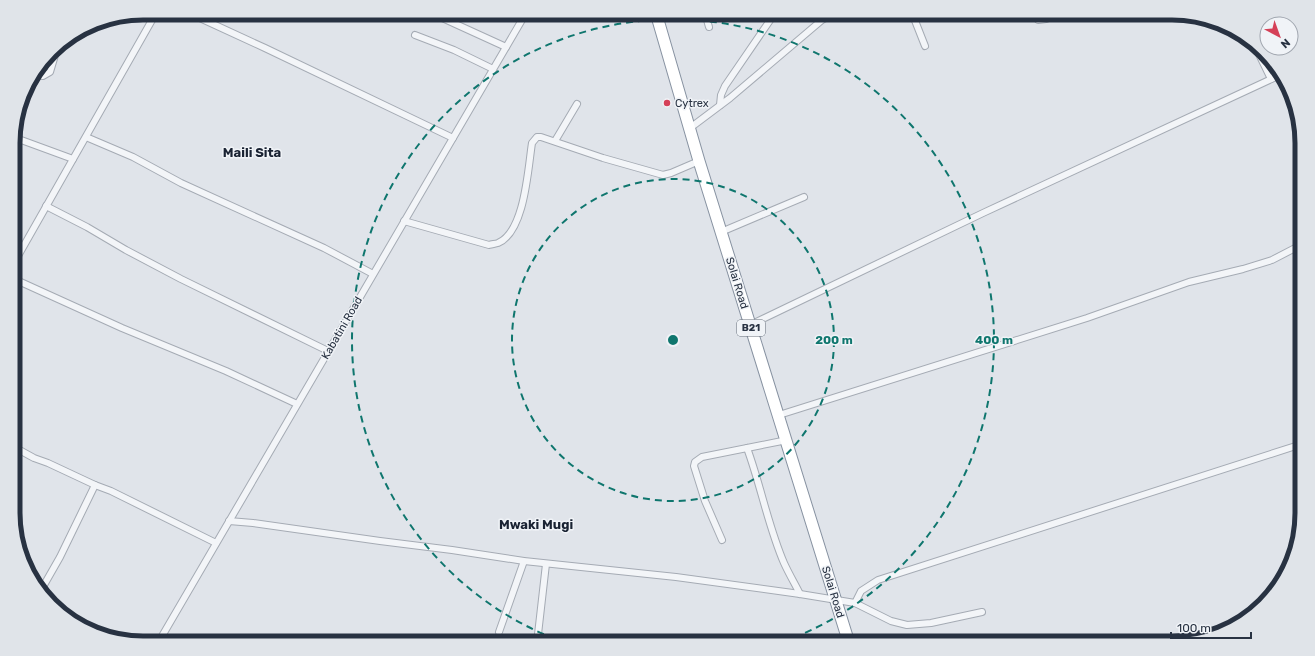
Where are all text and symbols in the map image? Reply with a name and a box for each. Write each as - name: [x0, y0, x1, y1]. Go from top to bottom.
- north arrow: [1259, 16, 1299, 56]
- text: N: [1278, 36, 1292, 51]
- place label: Cytrex: [675, 97, 709, 110]
- marker: Cytrex: [662, 98, 672, 108]
- district label: Maili Sita: [223, 145, 281, 160]
- street label: Solai Road: [723, 256, 751, 310]
- street label: Kabatini Road: [319, 294, 365, 362]
- road number: B21: [737, 320, 765, 336]
- centre of rings: [666, 333, 680, 347]
- text: 200 m: [815, 333, 853, 347]
- text: 400 m: [975, 333, 1013, 347]
- district label: Mwaki Mugi: [499, 517, 573, 532]
- street label: Solai Road: [819, 565, 847, 619]
- scale bar: [1171, 614, 1251, 640]
- text: 100 m: [1177, 621, 1211, 635]

